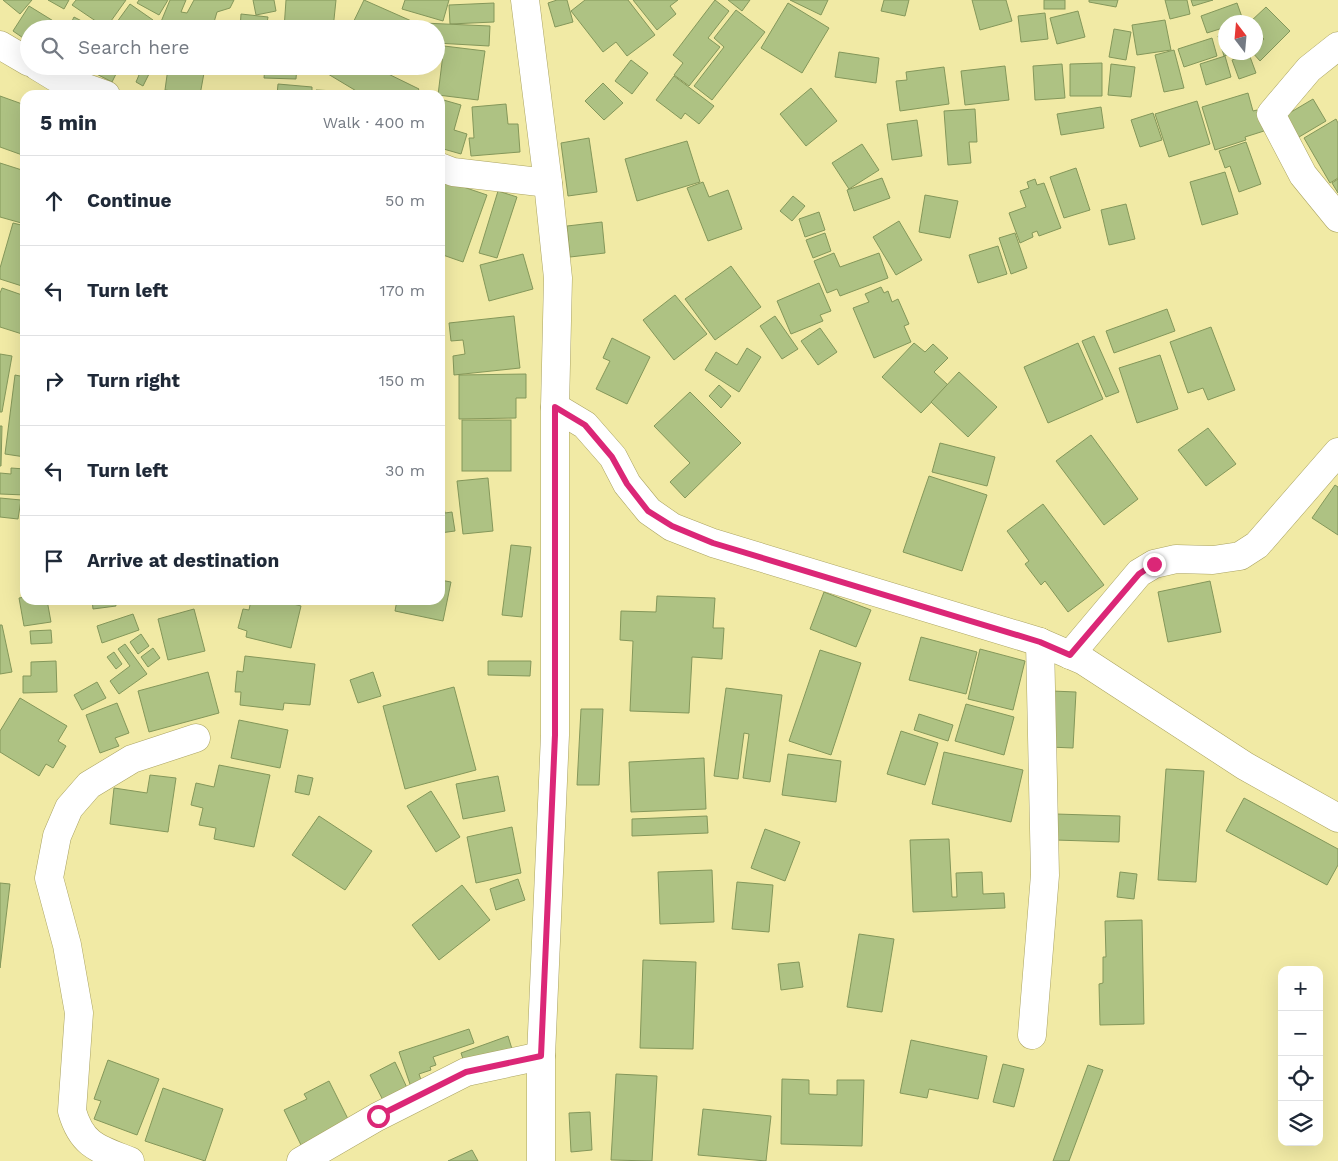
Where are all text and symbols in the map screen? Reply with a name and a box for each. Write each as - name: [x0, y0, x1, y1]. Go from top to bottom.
- north arrow: [1218, 15, 1263, 60]
- search box: [20, 20, 445, 75]
- icon: search: [38, 34, 66, 62]
- text: Search here: [78, 36, 189, 59]
- text: 5 min: [40, 110, 97, 135]
- text: Walk · 400 m: [323, 113, 425, 132]
- icon: ahead: [40, 187, 68, 215]
- text: Continue: [87, 189, 171, 212]
- text: 50 m: [385, 191, 425, 210]
- icon: left: [40, 277, 68, 305]
- text: Turn left: [87, 279, 168, 302]
- text: 170 m: [379, 281, 425, 300]
- icon: right: [40, 367, 68, 395]
- text: Turn right: [87, 369, 180, 392]
- text: 150 m: [379, 371, 425, 390]
- icon: left: [40, 457, 68, 485]
- text: Turn left: [87, 459, 168, 482]
- text: 30 m: [385, 461, 425, 480]
- icon: arrive: [40, 547, 68, 575]
- text: Arrive at destination: [87, 549, 279, 572]
- route end: [1143, 553, 1166, 576]
- map controls: [1278, 966, 1323, 1146]
- button: +: [1278, 966, 1323, 1011]
- button: −: [1278, 1011, 1323, 1056]
- button: locate: [1278, 1056, 1323, 1101]
- button: layers: [1278, 1101, 1323, 1146]
- route start: [367, 1105, 390, 1128]

